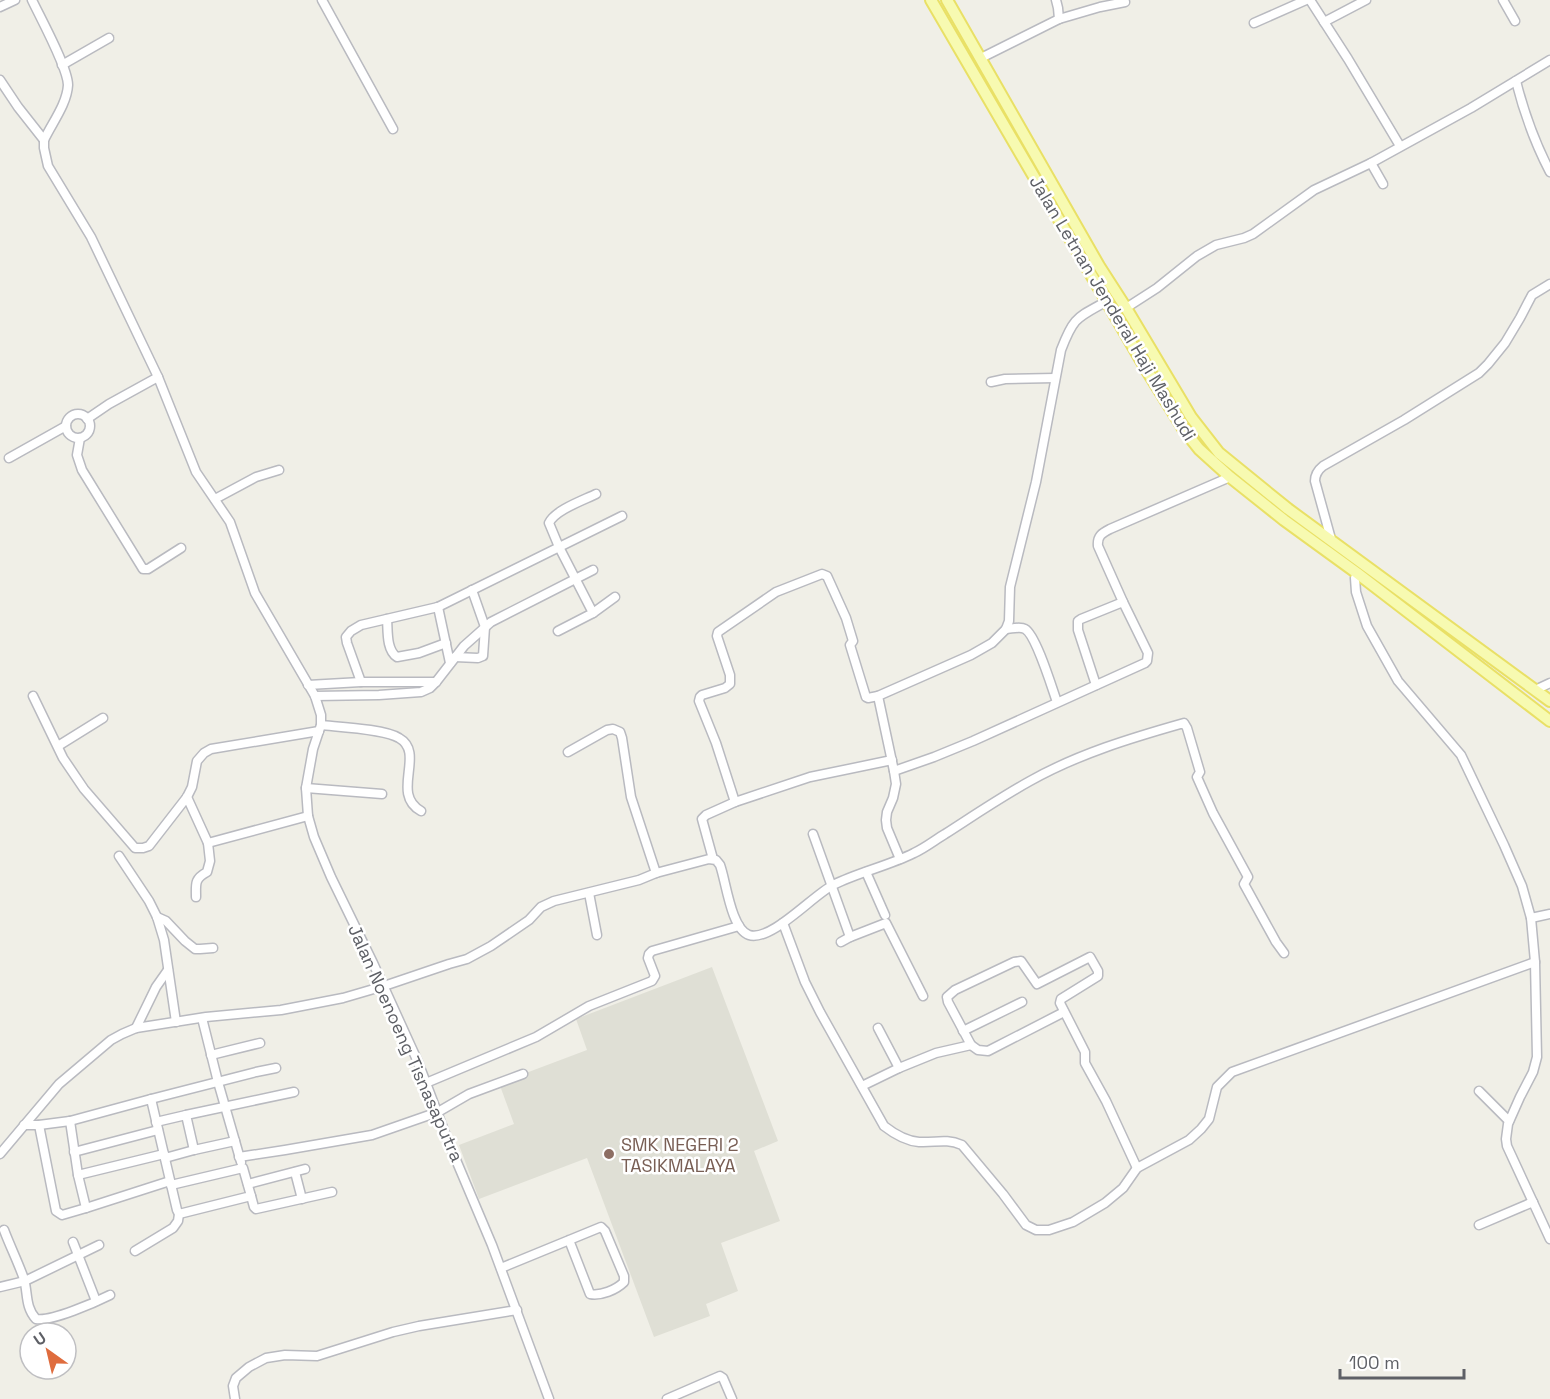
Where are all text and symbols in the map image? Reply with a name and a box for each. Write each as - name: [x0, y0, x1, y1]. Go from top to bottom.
- street label: Jalan Letnan Jenderal Haji Mashudi: [1025, 171, 1201, 445]
- street label: Jalan Noenoeng Tisnasaputra: [343, 921, 469, 1165]
- place label: SMK NEGERI 2 TASIKMALAYA: [621, 1133, 739, 1177]
- marker: SMK NEGERI 2 TASIKMALAYA: [602, 1147, 616, 1161]
- north arrow: [18, 1321, 78, 1381]
- text: U: [30, 1327, 50, 1351]
- scale bar: [1340, 1342, 1464, 1380]
- text: 100 m: [1349, 1351, 1400, 1374]

